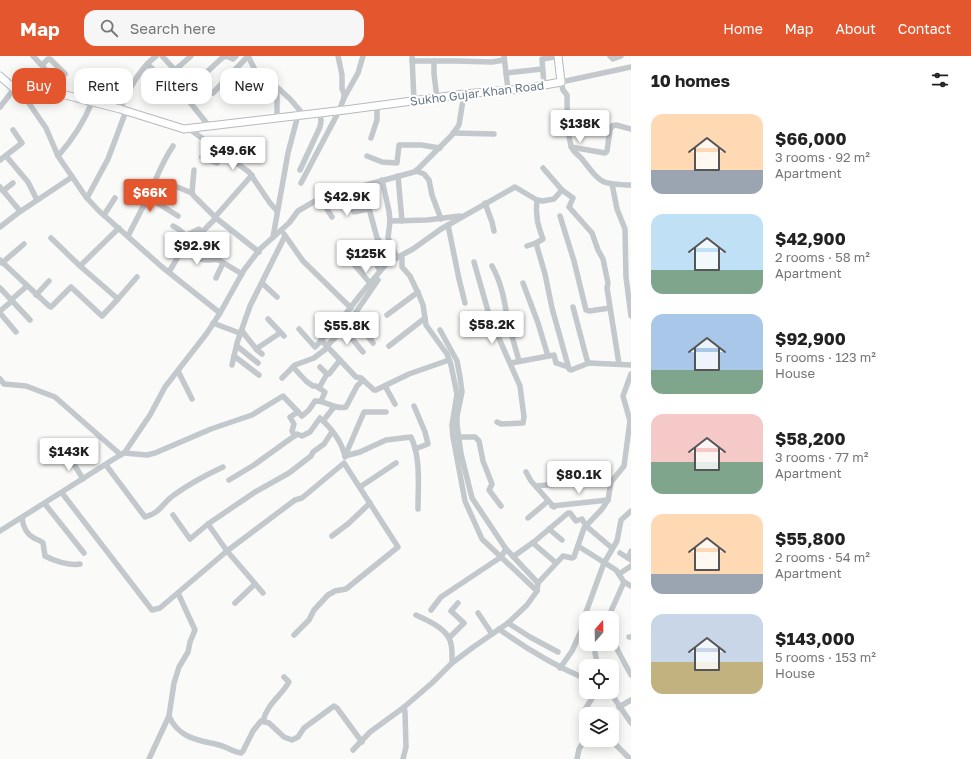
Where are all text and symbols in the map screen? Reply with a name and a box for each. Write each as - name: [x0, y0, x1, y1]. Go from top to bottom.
- search box: [84, 10, 364, 46]
- text: Map: [20, 17, 60, 40]
- icon: search: [98, 17, 120, 39]
- text: Search here: [130, 19, 216, 37]
- text: Home: [723, 20, 763, 37]
- text: Map: [785, 20, 813, 37]
- text: About: [835, 20, 876, 37]
- text: Contact: [898, 20, 951, 37]
- chip: Buy: [12, 68, 66, 104]
- chip: Rent: [74, 68, 133, 104]
- chip: Filters: [141, 68, 212, 104]
- chip: New: [220, 68, 278, 104]
- icon: filters: [929, 69, 951, 91]
- text: 10 homes: [651, 70, 730, 91]
- street label: Sukho Gujar Khan Road: [409, 77, 545, 109]
- pin: $138K: [552, 110, 608, 144]
- text: $138K: [559, 115, 601, 131]
- text: $66,000: [775, 128, 847, 149]
- icon: home: [683, 130, 731, 178]
- pin: $49.6K: [200, 137, 266, 171]
- text: $49.6K: [210, 142, 256, 158]
- text: 3 rooms · 92 m²: [775, 149, 870, 165]
- text: Apartment: [775, 165, 842, 181]
- pin: $66K: [126, 179, 174, 213]
- pin: $42.9K: [314, 183, 380, 217]
- text: $66K: [133, 184, 167, 200]
- text: $42.9K: [324, 188, 370, 204]
- text: $42,900: [775, 228, 846, 249]
- icon: home: [683, 230, 731, 278]
- pin: $92.9K: [164, 232, 230, 266]
- text: $92.9K: [174, 237, 220, 253]
- pin: $125K: [338, 240, 394, 274]
- text: $125K: [346, 245, 386, 261]
- text: 2 rooms · 58 m²: [775, 249, 870, 265]
- text: Apartment: [775, 265, 842, 281]
- pin: $58.2K: [459, 311, 525, 345]
- pin: $55.8K: [314, 312, 380, 346]
- text: $58.2K: [469, 316, 515, 332]
- text: $55.8K: [324, 317, 370, 333]
- text: $92,900: [775, 328, 846, 349]
- icon: home: [683, 330, 731, 378]
- text: 5 rooms · 123 m²: [775, 349, 876, 365]
- text: House: [775, 365, 815, 381]
- text: $58,200: [775, 428, 846, 449]
- icon: home: [683, 430, 731, 478]
- pin: $143K: [41, 438, 97, 472]
- text: $143K: [49, 443, 89, 459]
- text: 3 rooms · 77 m²: [775, 449, 868, 465]
- pin: $80.1K: [546, 461, 612, 495]
- text: Apartment: [775, 465, 842, 481]
- text: $80.1K: [556, 466, 602, 482]
- text: $55,800: [775, 528, 846, 549]
- icon: home: [683, 530, 731, 578]
- text: 2 rooms · 54 m²: [775, 549, 870, 565]
- text: Apartment: [775, 565, 842, 581]
- north arrow: [579, 611, 619, 651]
- map controls: [579, 611, 619, 747]
- text: $143,000: [775, 628, 855, 649]
- icon: home: [683, 630, 731, 678]
- text: 5 rooms · 153 m²: [775, 649, 876, 665]
- button: locate: [579, 659, 619, 699]
- text: House: [775, 665, 815, 681]
- button: layers: [579, 707, 619, 747]

